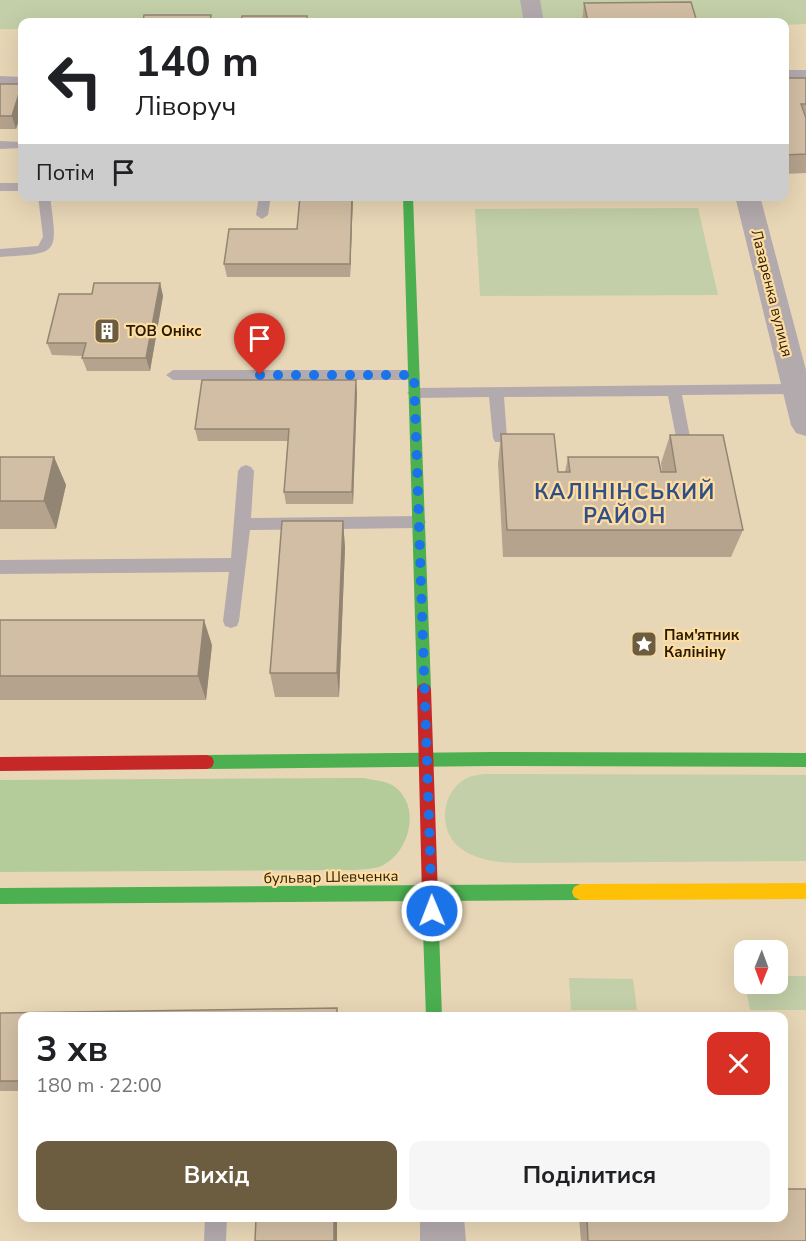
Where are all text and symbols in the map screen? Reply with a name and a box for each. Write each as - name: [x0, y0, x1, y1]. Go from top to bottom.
- text: 140 m: [135, 34, 259, 91]
- icon: left: [36, 42, 114, 120]
- text: Ліворуч: [135, 88, 236, 125]
- icon: arrive: [107, 156, 140, 189]
- text: Потім: [36, 158, 95, 188]
- street label: Лазаренка вулиця: [747, 227, 797, 359]
- pin: [234, 313, 285, 375]
- building icon: ТОВ Онікс: [92, 316, 122, 346]
- place label: ТОВ Онікс: [126, 321, 202, 341]
- icon: arrive: [243, 322, 276, 355]
- district label: КАЛІНІНСЬКИЙ РАЙОН: [534, 478, 716, 530]
- place label: Пам'ятник Калініну: [664, 625, 740, 662]
- place icon: Пам'ятник Калініну: [629, 629, 659, 659]
- street label: бульвар Шевченка: [263, 866, 399, 888]
- position arrow: [400, 879, 464, 943]
- north arrow: [734, 940, 788, 994]
- map controls: [734, 940, 788, 994]
- text: 3 хв: [36, 1025, 108, 1074]
- button: close: [707, 1032, 770, 1095]
- text: 180 m · 22:00: [36, 1072, 162, 1099]
- button: Вихід: [36, 1141, 397, 1210]
- button: Поділитися: [409, 1141, 770, 1210]

